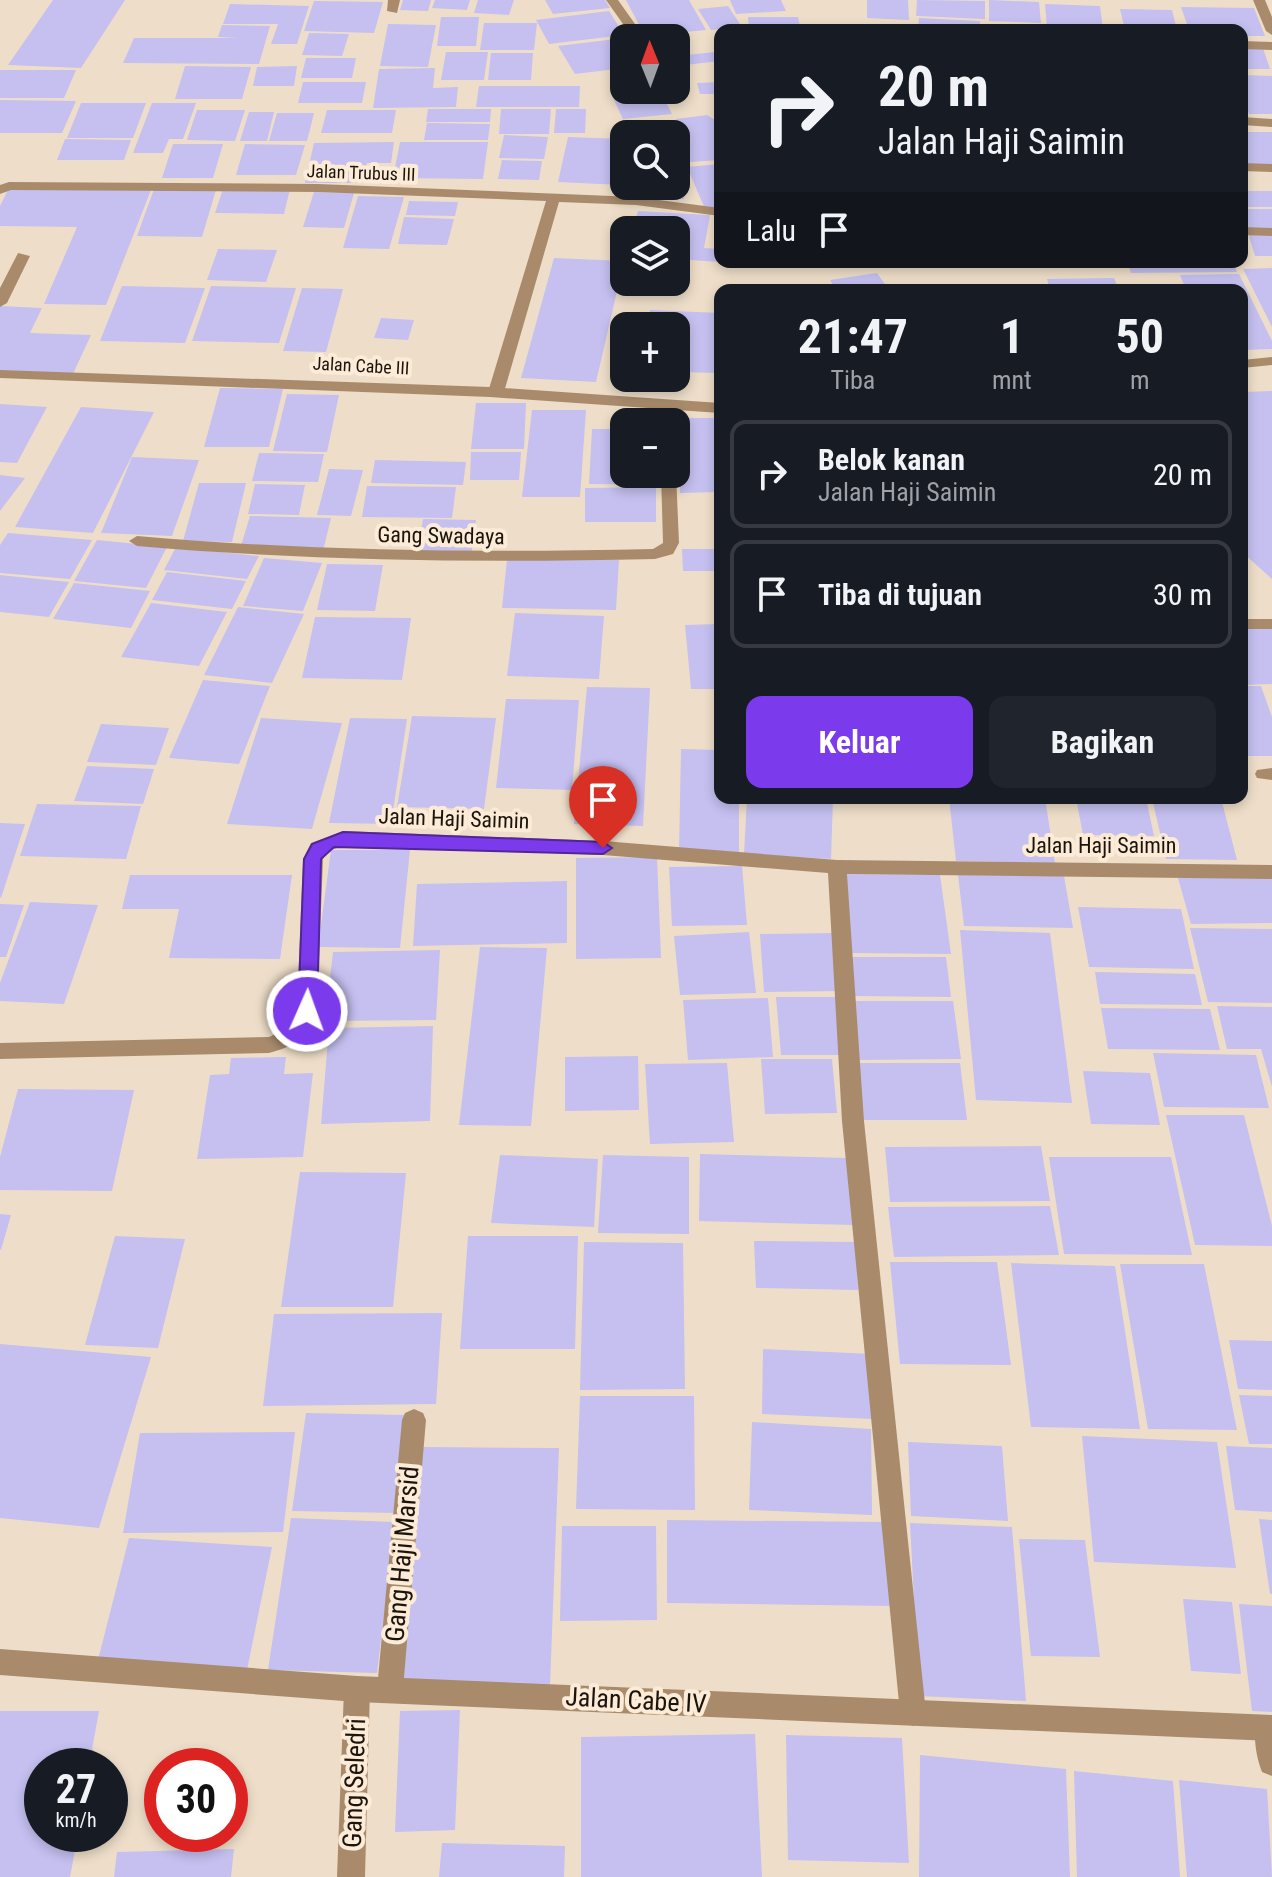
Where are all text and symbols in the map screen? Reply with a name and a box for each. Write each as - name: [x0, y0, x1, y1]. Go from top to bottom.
- north arrow: [610, 24, 690, 104]
- map controls: [610, 24, 690, 488]
- text: 20 m: [878, 54, 989, 120]
- icon: right: [746, 56, 850, 160]
- button: search: [610, 120, 690, 200]
- text: Jalan Haji Saimin: [878, 121, 1125, 163]
- street label: Jalan Trubus III: [306, 160, 416, 185]
- icon: arrive: [812, 208, 856, 252]
- text: Lalu: [746, 213, 796, 248]
- button: layers: [610, 216, 690, 296]
- text: 21:47: [798, 308, 908, 365]
- text: 1: [1000, 308, 1024, 365]
- text: 50: [1116, 308, 1164, 365]
- button: +: [610, 312, 690, 392]
- street label: Jalan Cabe III: [312, 352, 410, 379]
- text: Tiba: [831, 365, 875, 395]
- text: mnt: [992, 365, 1032, 395]
- text: m: [1130, 365, 1150, 395]
- button: −: [610, 408, 690, 488]
- text: Belok kanan: [818, 442, 965, 477]
- icon: right: [750, 452, 794, 496]
- text: 20 m: [1153, 457, 1212, 492]
- text: Jalan Haji Saimin: [818, 477, 996, 507]
- street label: Gang Swadaya: [377, 522, 505, 549]
- icon: arrive: [750, 572, 794, 616]
- text: Tiba di tujuan: [818, 577, 982, 612]
- text: 30 m: [1153, 577, 1212, 612]
- button: Keluar: [746, 696, 973, 788]
- button: Bagikan: [989, 696, 1216, 788]
- pin: [569, 766, 637, 848]
- icon: arrive: [581, 778, 625, 822]
- street label: Jalan Haji Saimin: [378, 803, 530, 834]
- street label: Jalan Haji Saimin: [1026, 833, 1176, 858]
- position arrow: [265, 969, 349, 1053]
- street label: Gang Haji Marsid: [379, 1465, 425, 1643]
- street label: Jalan Cabe IV: [565, 1681, 708, 1719]
- street label: Gang Seledri: [337, 1718, 371, 1848]
- speed limit sign: 30: [144, 1748, 248, 1852]
- text: 27: [56, 1766, 96, 1813]
- text: km/h: [55, 1808, 97, 1832]

